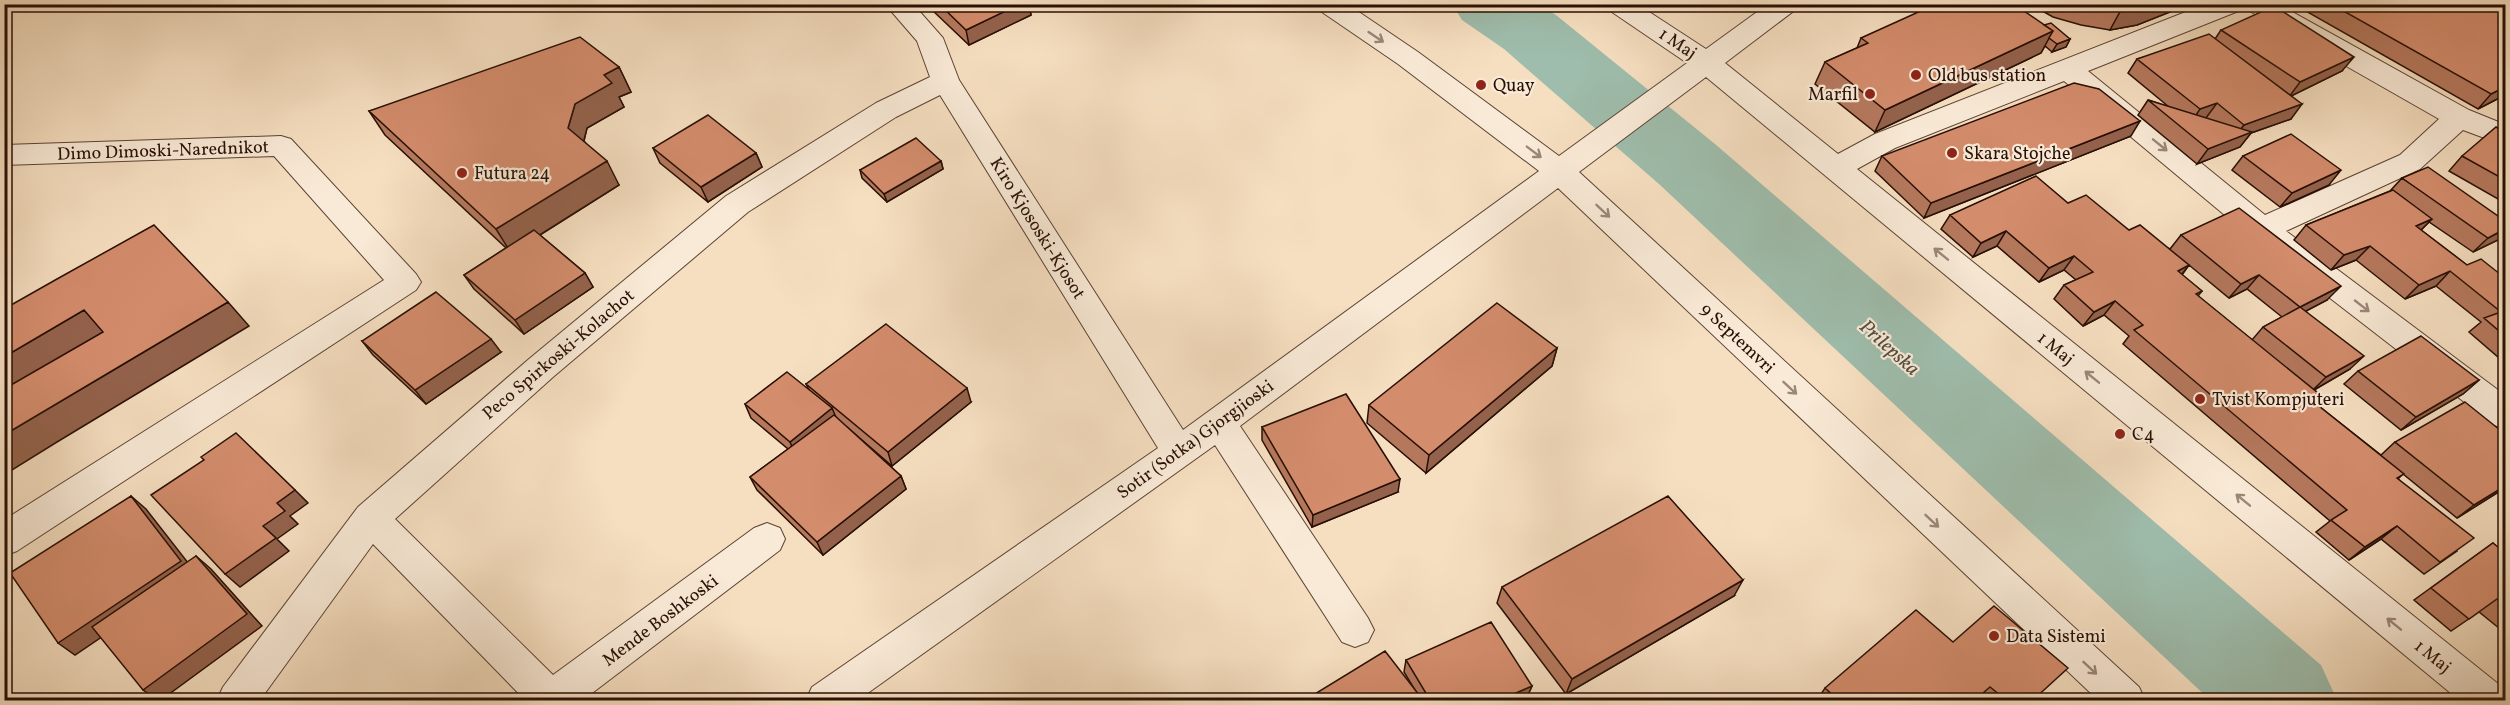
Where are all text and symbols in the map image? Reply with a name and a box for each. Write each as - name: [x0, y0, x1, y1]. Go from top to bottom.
- street label: 1 Maj: [1653, 22, 1701, 66]
- one-way arrow: [1368, 31, 1384, 43]
- place label: Old bus station: [1928, 64, 2047, 89]
- marker: Old bus station: [1909, 68, 1923, 82]
- place label: Quay: [1493, 74, 1535, 99]
- marker: Quay: [1474, 78, 1488, 92]
- place label: Marfil: [1808, 83, 1858, 108]
- marker: Marfil: [1863, 87, 1877, 101]
- street label: Dimo Dimoski-Narednikot: [57, 135, 269, 168]
- one-way arrow: [2152, 139, 2168, 152]
- place label: Skara Stojche: [1964, 142, 2070, 167]
- one-way arrow: [1525, 146, 1541, 158]
- marker: Skara Stojche: [1945, 146, 1959, 160]
- street label: Kiro Kjososki-Kjosot: [983, 153, 1090, 304]
- place label: Futura 24: [474, 162, 550, 187]
- marker: Futura 24: [455, 166, 469, 180]
- one-way arrow: [1595, 203, 1610, 218]
- one-way arrow: [1933, 247, 1949, 260]
- street label: Peco Spirkoski-Kolachot: [478, 284, 640, 426]
- street label: 9 Septemvri: [1694, 298, 1780, 380]
- one-way arrow: [2354, 299, 2370, 312]
- water label: Prilepska: [1852, 314, 1925, 383]
- street label: 1 Maj: [2031, 326, 2079, 372]
- one-way arrow: [2084, 371, 2100, 384]
- street label: Sotir (Sotka) Gjorgjioski: [1112, 375, 1280, 506]
- one-way arrow: [1782, 381, 1797, 395]
- place label: Tvist Kompjuteri: [2212, 388, 2344, 413]
- marker: Tvist Kompjuteri: [2193, 392, 2207, 406]
- place label: C4: [2132, 423, 2155, 448]
- marker: C4: [2113, 427, 2127, 441]
- one-way arrow: [2235, 494, 2251, 507]
- one-way arrow: [1925, 514, 1940, 528]
- street label: Mende Boshkoski: [598, 569, 724, 673]
- one-way arrow: [2386, 617, 2402, 630]
- place label: Data Sistemi: [2006, 625, 2106, 650]
- marker: Data Sistemi: [1987, 629, 2001, 643]
- street label: 1 Maj: [2408, 634, 2456, 680]
- one-way arrow: [2083, 661, 2098, 676]

